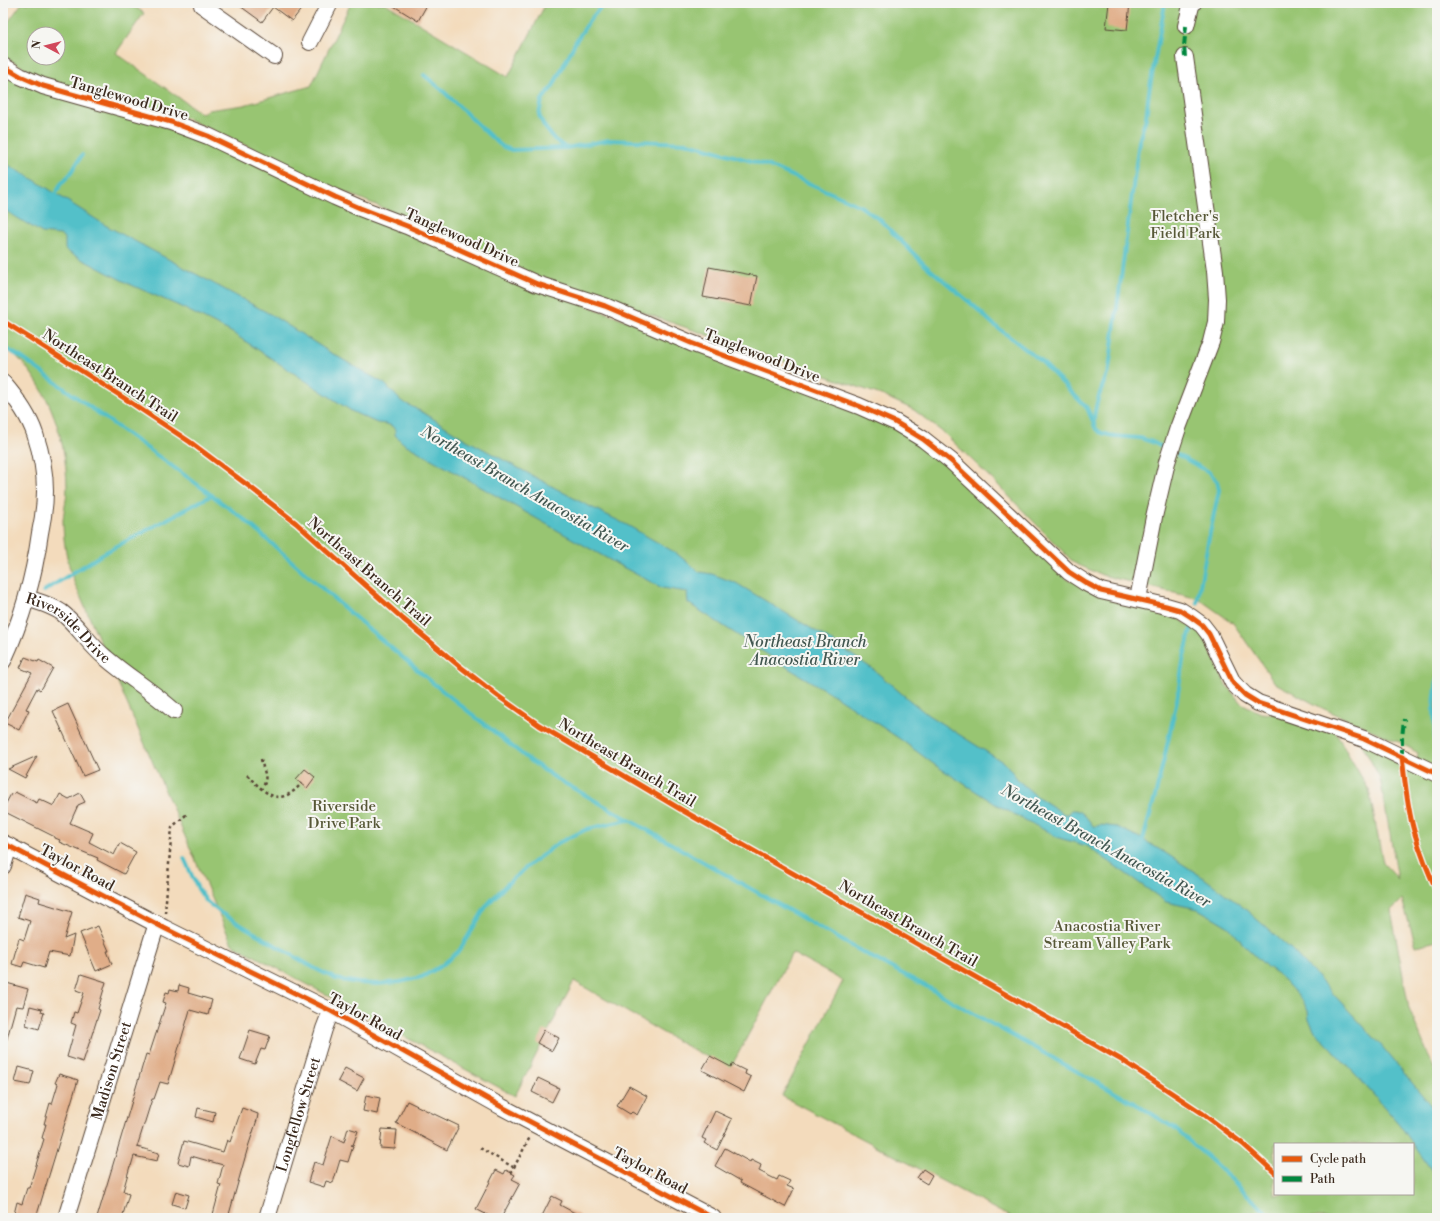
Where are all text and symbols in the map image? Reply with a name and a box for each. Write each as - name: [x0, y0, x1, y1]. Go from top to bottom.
- north arrow: [26, 26, 66, 66]
- text: N: [30, 39, 45, 50]
- street label: Tanglewood Drive: [67, 73, 191, 125]
- street label: Tanglewood Drive: [402, 204, 522, 272]
- park label: Fletcher's Field Park: [1150, 207, 1221, 243]
- street label: Northeast Branch Trail: [39, 325, 182, 427]
- street label: Tanglewood Drive: [701, 325, 823, 387]
- water label: Northeast Branch Anacostia River: [417, 421, 633, 557]
- street label: Northeast Branch Trail: [303, 513, 435, 631]
- street label: Riverside Drive: [23, 589, 115, 668]
- water label: Northeast Branch Anacostia River: [742, 632, 867, 670]
- street label: Northeast Branch Trail: [555, 714, 700, 812]
- water label: Northeast Branch Anacostia River: [997, 779, 1215, 913]
- park label: Riverside Drive Park: [308, 797, 381, 833]
- street label: Taylor Road: [36, 840, 118, 896]
- street label: Northeast Branch Trail: [835, 876, 981, 972]
- park label: Anacostia River Stream Valley Park: [1044, 917, 1172, 953]
- street label: Taylor Road: [325, 989, 406, 1045]
- street label: Madison Street: [87, 1019, 136, 1122]
- street label: Longfellow Street: [272, 1054, 325, 1174]
- street label: Taylor Road: [609, 1143, 691, 1199]
- legend: [1274, 1143, 1414, 1195]
- text: Cycle path: [1310, 1152, 1366, 1167]
- text: Path: [1310, 1172, 1335, 1187]

